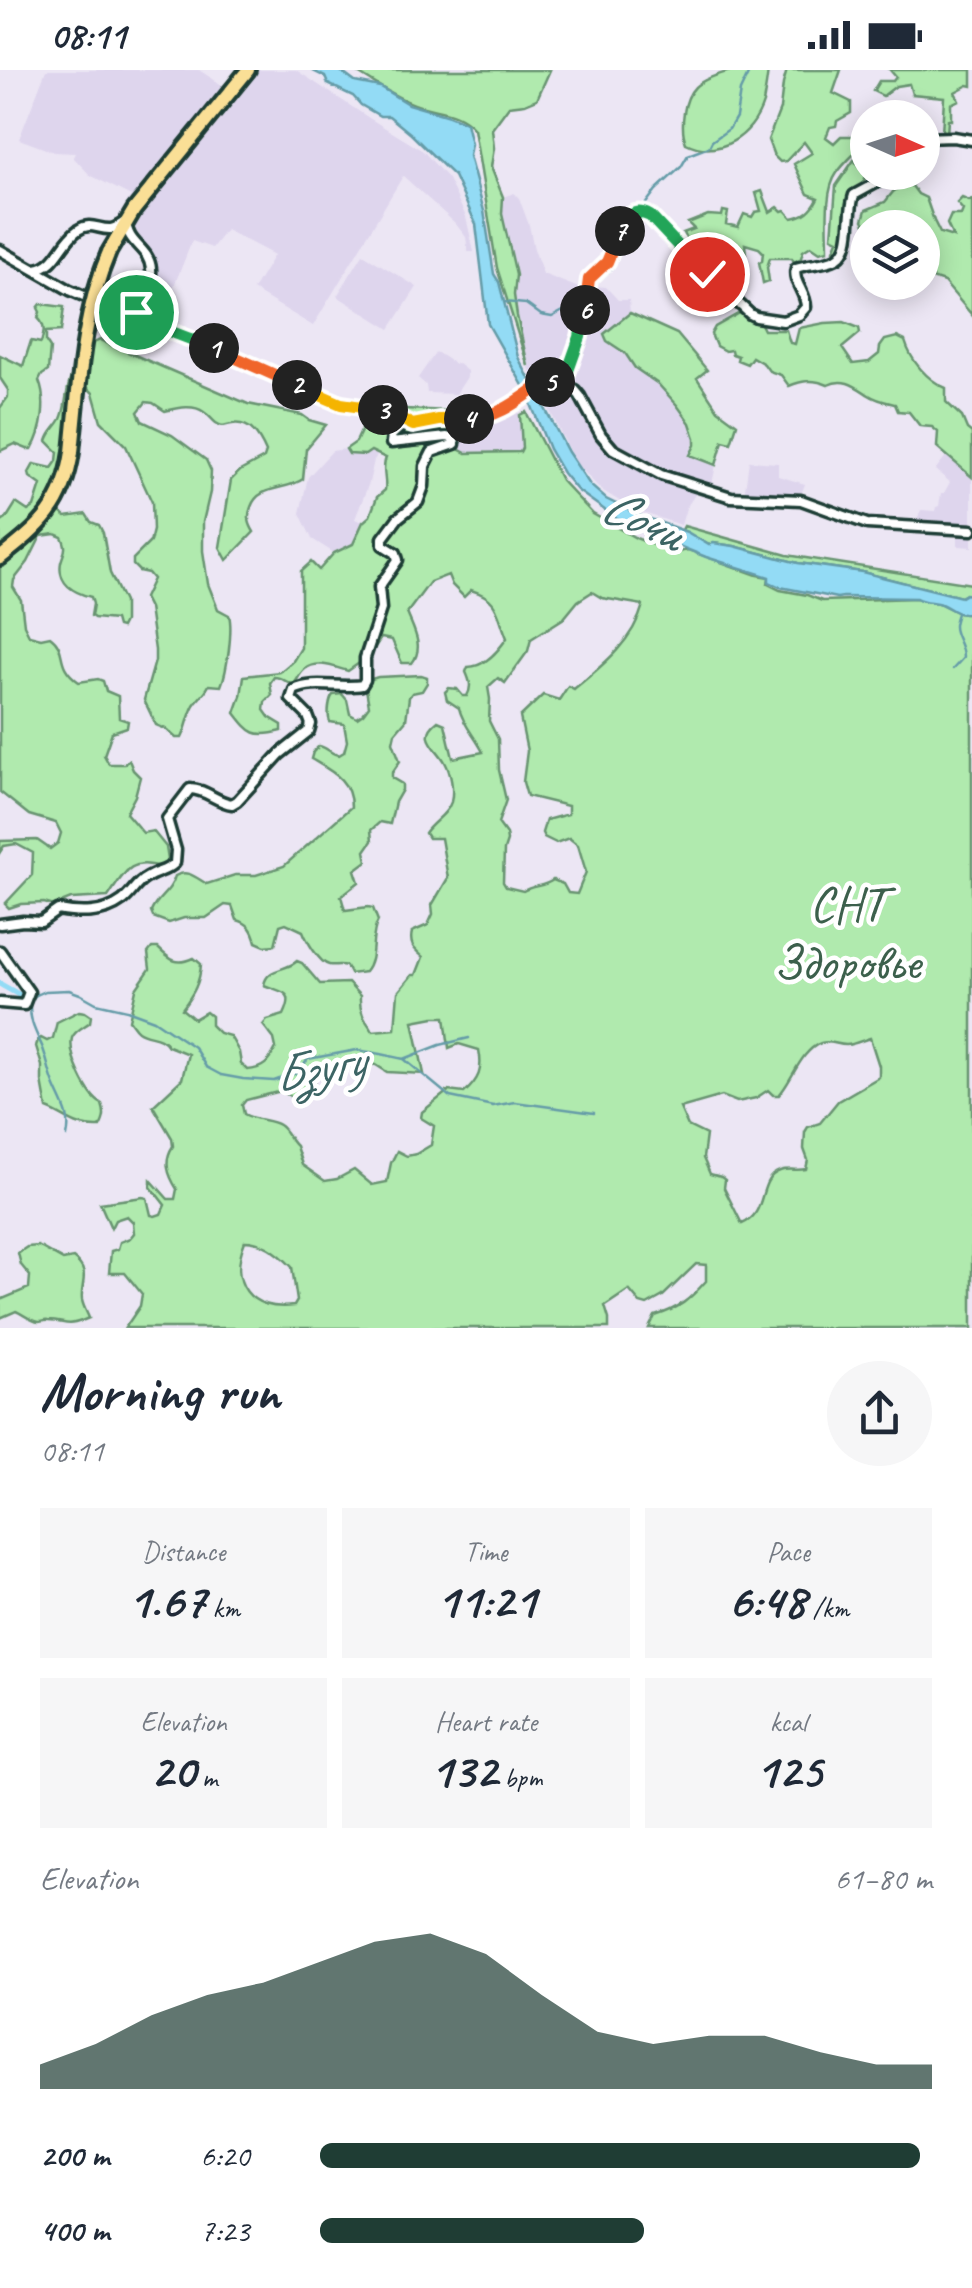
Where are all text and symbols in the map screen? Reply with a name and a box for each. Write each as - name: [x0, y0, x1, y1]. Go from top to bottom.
- text: 08:11: [50, 12, 126, 59]
- north arrow: [850, 100, 940, 190]
- map controls: [850, 100, 940, 300]
- pin: 7: [595, 206, 645, 256]
- button: layers: [850, 210, 940, 300]
- text: 7: [614, 213, 626, 248]
- pin: [665, 232, 750, 317]
- icon: check: [680, 247, 735, 302]
- pin: [94, 270, 179, 355]
- icon: arrive: [109, 285, 164, 340]
- pin: 6: [560, 285, 610, 335]
- text: 6: [578, 292, 592, 327]
- pin: 1: [189, 323, 239, 373]
- text: 1: [208, 330, 220, 365]
- pin: 5: [525, 357, 575, 407]
- pin: 2: [272, 360, 322, 410]
- text: 5: [544, 364, 556, 399]
- text: 2: [291, 367, 303, 402]
- pin: 3: [358, 385, 408, 435]
- text: 3: [377, 392, 389, 427]
- pin: 4: [444, 394, 494, 444]
- text: 4: [463, 401, 475, 436]
- water label: Сочи: [591, 472, 698, 568]
- park label: СНТ Здоровье: [774, 873, 923, 994]
- water label: Бзугу: [268, 1026, 377, 1108]
- text: Morning run: [40, 1357, 280, 1427]
- button: share: [827, 1361, 932, 1466]
- text: 08:11: [40, 1430, 104, 1471]
- text: Distance: [142, 1534, 225, 1569]
- text: Time: [465, 1534, 507, 1569]
- text: Pace: [767, 1534, 810, 1569]
- text: 1.67: [127, 1569, 206, 1632]
- text: 11:21: [436, 1569, 536, 1632]
- text: 6:48: [727, 1569, 806, 1632]
- text: km: [206, 1590, 240, 1625]
- text: /km: [806, 1590, 849, 1625]
- text: Elevation: [141, 1704, 227, 1739]
- text: Heart rate: [435, 1704, 537, 1739]
- text: kcal: [770, 1704, 807, 1739]
- text: 20: [150, 1739, 195, 1802]
- text: 132: [430, 1739, 497, 1802]
- text: 125: [755, 1739, 822, 1802]
- text: m: [195, 1760, 217, 1795]
- text: bpm: [497, 1760, 542, 1795]
- text: Elevation: [40, 1858, 138, 1899]
- text: 61–80 m: [834, 1858, 932, 1899]
- text: 200 m: [40, 2135, 109, 2176]
- text: 6:20: [200, 2135, 250, 2176]
- text: 400 m: [40, 2210, 109, 2251]
- text: 7:23: [200, 2210, 250, 2251]

